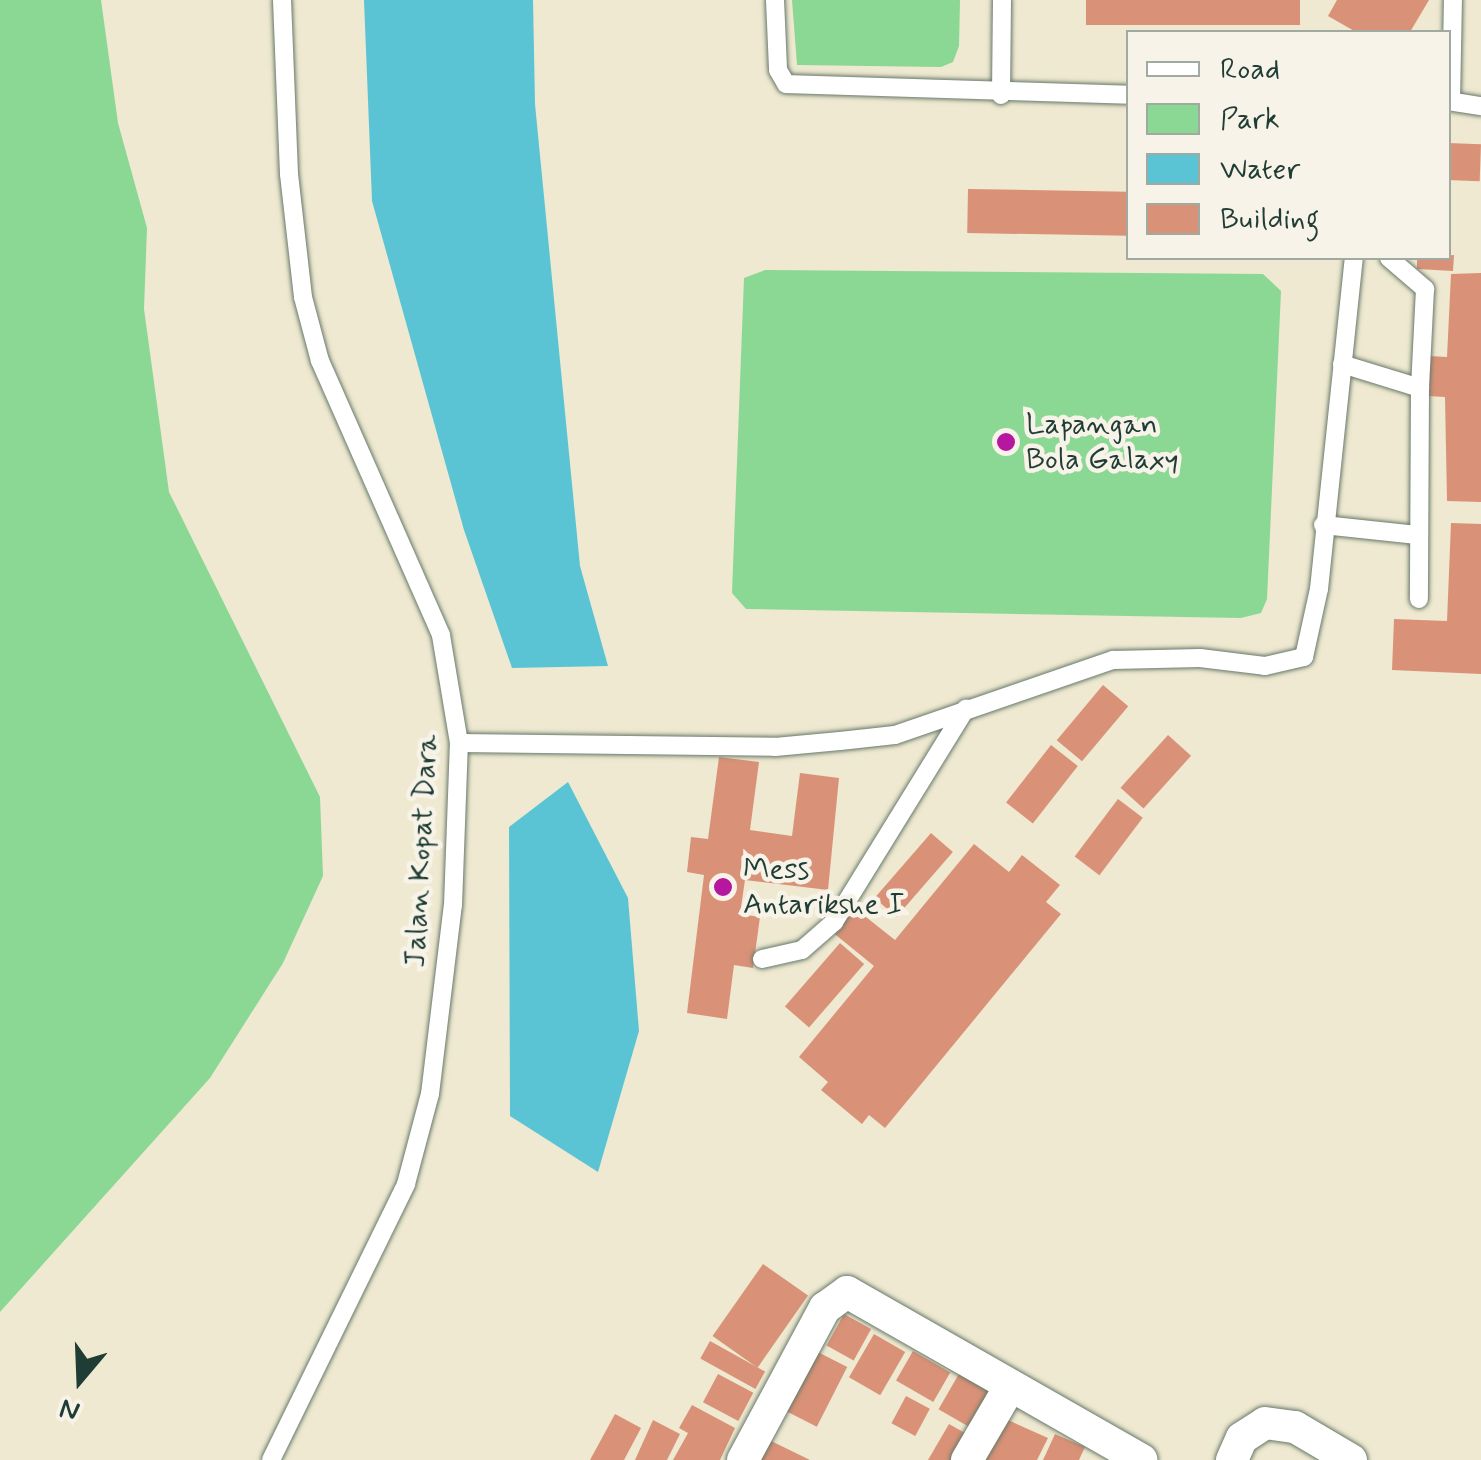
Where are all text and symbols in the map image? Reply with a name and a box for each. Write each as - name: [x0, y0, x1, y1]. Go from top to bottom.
- legend: [1126, 30, 1451, 260]
- text: Road: [1220, 50, 1280, 89]
- text: Park: [1220, 100, 1280, 139]
- text: Water: [1220, 150, 1300, 189]
- text: Building: [1220, 200, 1319, 239]
- place label: Lapangan Bola Galaxy: [1026, 407, 1175, 478]
- marker: Lapangan Bola Galaxy: [995, 431, 1017, 453]
- street label: Jalan Kopat Dara: [398, 735, 446, 967]
- place label: Mess Antarikshe I: [743, 852, 903, 922]
- marker: Mess Antarikshe I: [712, 876, 734, 898]
- north arrow: [30, 1330, 130, 1430]
- text: N: [55, 1388, 85, 1429]

